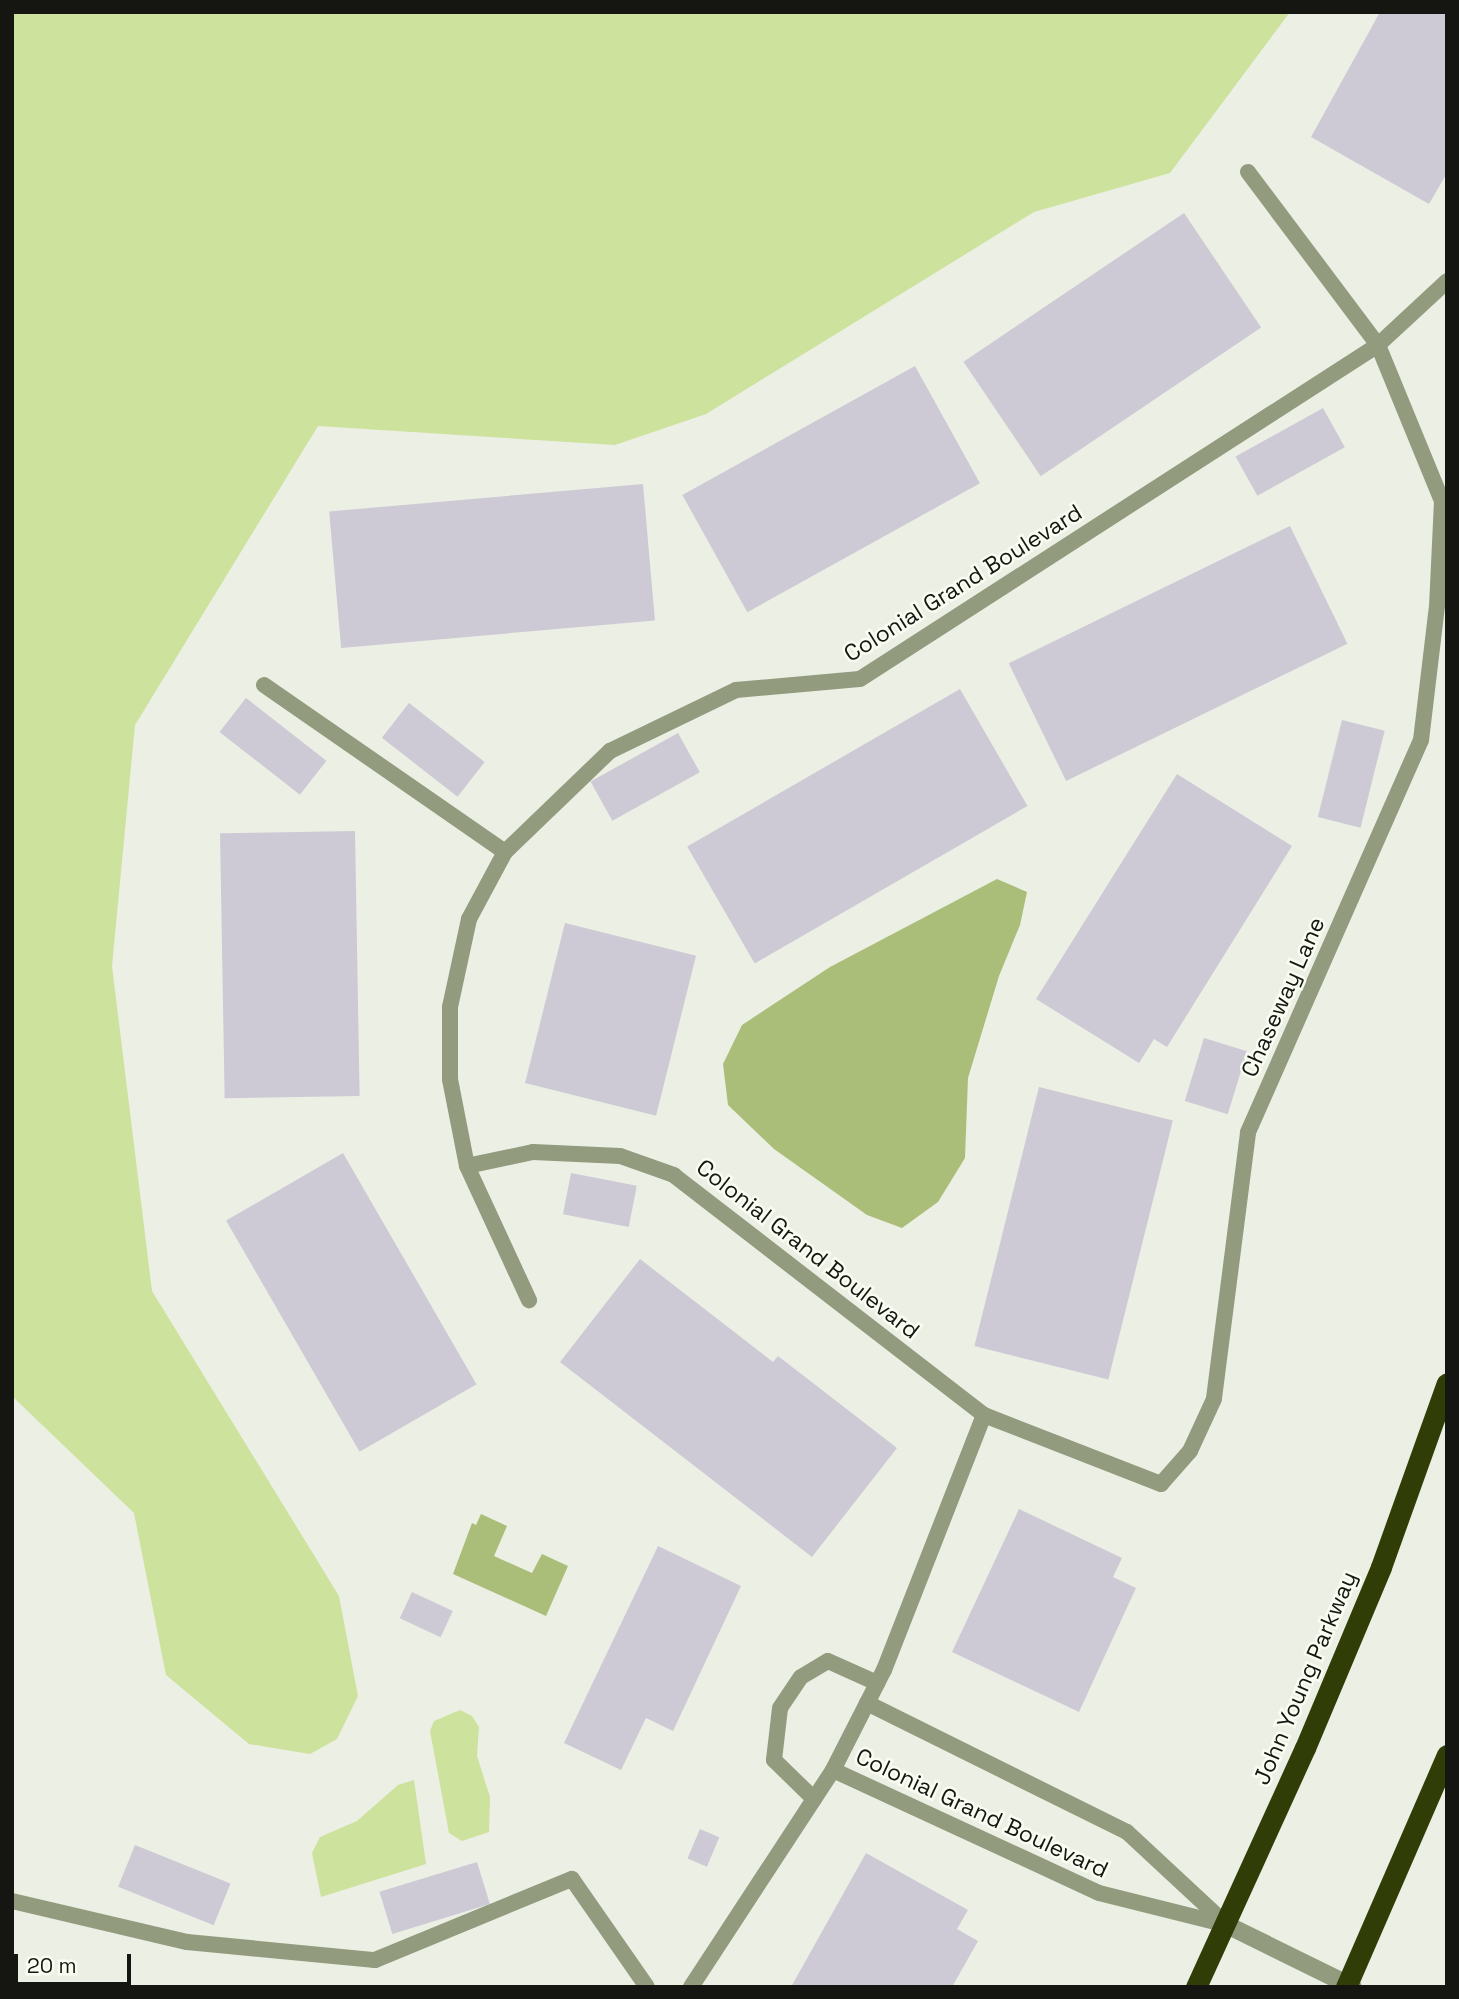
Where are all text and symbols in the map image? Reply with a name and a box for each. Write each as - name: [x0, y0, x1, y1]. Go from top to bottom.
- street label: Colonial Grand Boulevard: [839, 498, 1087, 668]
- street label: Chaseway Lane: [1235, 913, 1331, 1081]
- street label: Colonial Grand Boulevard: [691, 1153, 925, 1345]
- street label: John Young Parkway: [1247, 1567, 1363, 1789]
- street label: Colonial Grand Boulevard: [851, 1742, 1113, 1884]
- scale bar: [18, 1940, 135, 1984]
- text: 20 m: [27, 1952, 77, 1979]

